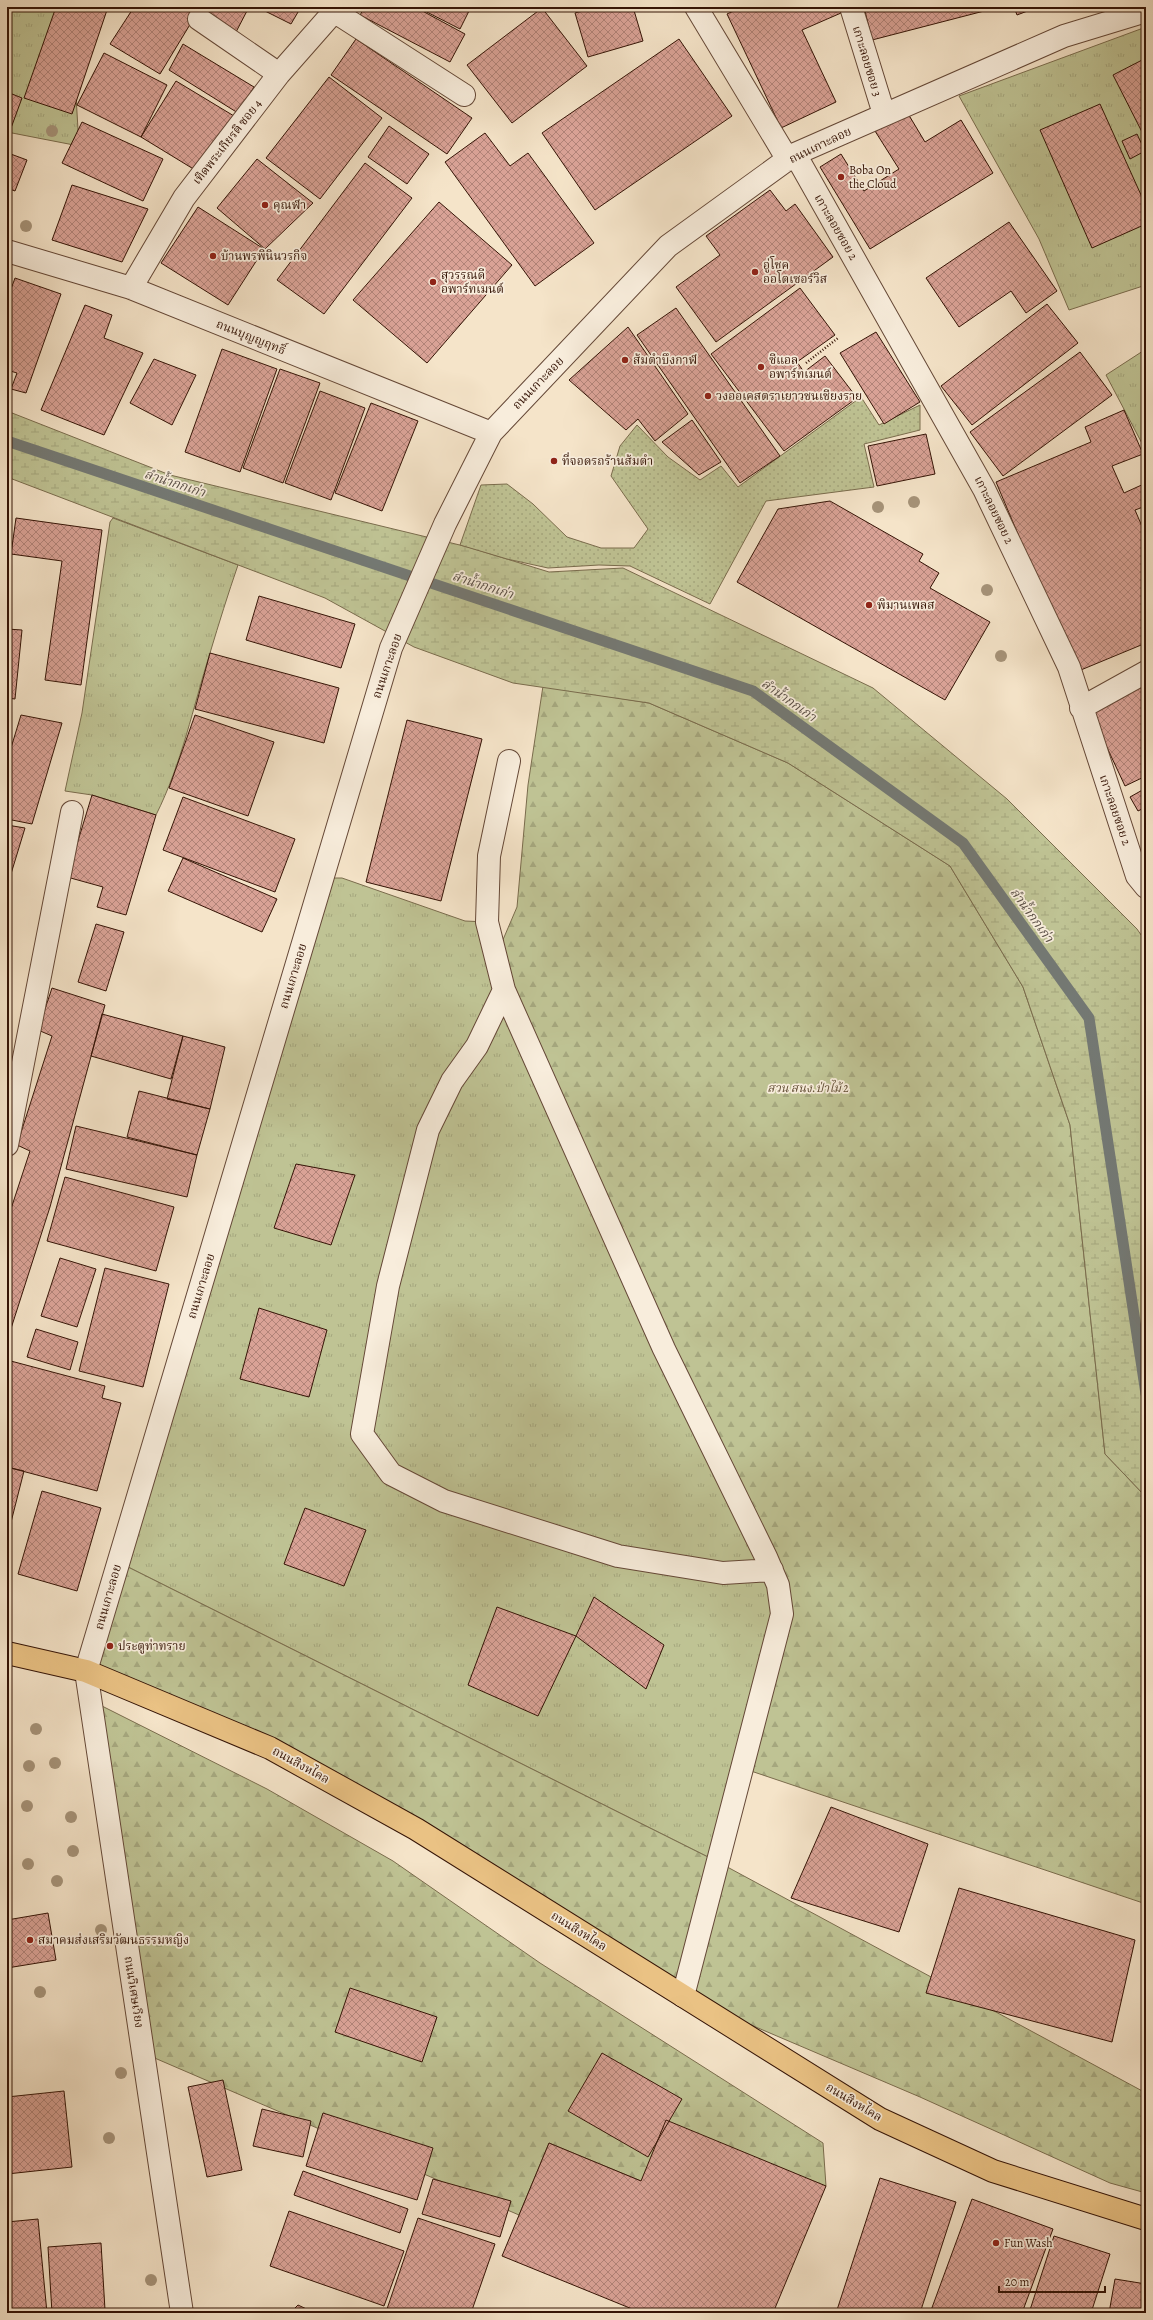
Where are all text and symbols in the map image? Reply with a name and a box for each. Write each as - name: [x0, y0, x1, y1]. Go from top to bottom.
- street label: เกาะลอยซอย 3: [849, 24, 885, 98]
- street label: เทิดพระเกียรติ ซอย 4: [189, 96, 266, 188]
- street label: ถนนเกาะลอย: [786, 123, 854, 167]
- place label: Boba On the Cloud: [849, 162, 897, 192]
- marker: Boba On the Cloud: [836, 172, 846, 182]
- street label: เกาะลอยซอย 2: [811, 191, 862, 263]
- place label: คุณฬา: [273, 197, 306, 213]
- marker: คุณฬา: [260, 200, 270, 210]
- place label: บ้านพรพินินวรกิจ: [221, 248, 307, 264]
- marker: บ้านพรพินินวรกิจ: [208, 251, 218, 261]
- place label: อู่โชค ออโตเซอร์วิส: [763, 256, 827, 287]
- place label: สุวรรณดี อพาร์ทเมนต์: [441, 267, 504, 297]
- marker: อู่โชค ออโตเซอร์วิส: [750, 267, 760, 277]
- marker: สุวรรณดี อพาร์ทเมนต์: [428, 277, 438, 287]
- street label: ถนนบุญญฤทธิ์: [214, 315, 290, 359]
- place label: ส้มตำบึงกาฬ: [633, 352, 697, 368]
- place label: ซีแอล อพาร์ทเมนต์: [769, 352, 832, 382]
- street label: ถนนเกาะลอย: [509, 353, 567, 413]
- marker: ส้มตำบึงกาฬ: [620, 355, 630, 365]
- marker: ซีแอล อพาร์ทเมนต์: [756, 362, 766, 372]
- place label: วงออเคสตราเยาวชนเชียงราย: [716, 388, 862, 404]
- marker: วงออเคสตราเยาวชนเชียงราย: [703, 391, 713, 401]
- place label: ที่จอดรถร้านส้มตำ: [562, 452, 653, 469]
- marker: ที่จอดรถร้านส้มตำ: [549, 456, 559, 466]
- water label: ลำน้ำกกเก่า: [142, 464, 209, 501]
- street label: เกาะลอยซอย 2: [971, 473, 1018, 547]
- water label: ลำน้ำกกเก่า: [450, 566, 517, 603]
- place label: พิมานเพลส: [877, 597, 935, 613]
- marker: พิมานเพลส: [864, 600, 874, 610]
- street label: ถนนเกาะลอย: [368, 631, 406, 701]
- water label: ลำน้ำกกเก่า: [758, 674, 821, 725]
- street label: เกาะลอยซอย 2: [1095, 772, 1135, 848]
- water label: ลำน้ำกกเก่า: [1007, 884, 1059, 946]
- street label: ถนนเกาะลอย: [275, 941, 311, 1011]
- park label: สวน สนง.ป่าไม้ 2: [767, 1079, 849, 1096]
- street label: ถนนเกาะลอย: [183, 1251, 219, 1321]
- street label: ถนนเกาะลอย: [91, 1562, 125, 1632]
- place label: ประตูท่าทราย: [118, 1638, 186, 1654]
- marker: ประตูท่าทราย: [105, 1641, 115, 1651]
- street label: ถนนสิงหไคล: [270, 1742, 333, 1787]
- street label: ถนนสิงหไคล: [548, 1907, 610, 1954]
- place label: สมาคมส่งเสริมวัฒนธรรมหญิง: [38, 1932, 189, 1948]
- marker: สมาคมส่งเสริมวัฒนธรรมหญิง: [25, 1935, 35, 1945]
- street label: ถนนวิเศษเวียง: [120, 1955, 148, 2029]
- street label: ถนนสิงหไคล: [823, 2078, 886, 2125]
- place label: Fun Wash: [1004, 2235, 1053, 2251]
- marker: Fun Wash: [991, 2238, 1001, 2248]
- scale bar: [999, 2268, 1105, 2294]
- text: 20 m: [1005, 2274, 1029, 2290]

